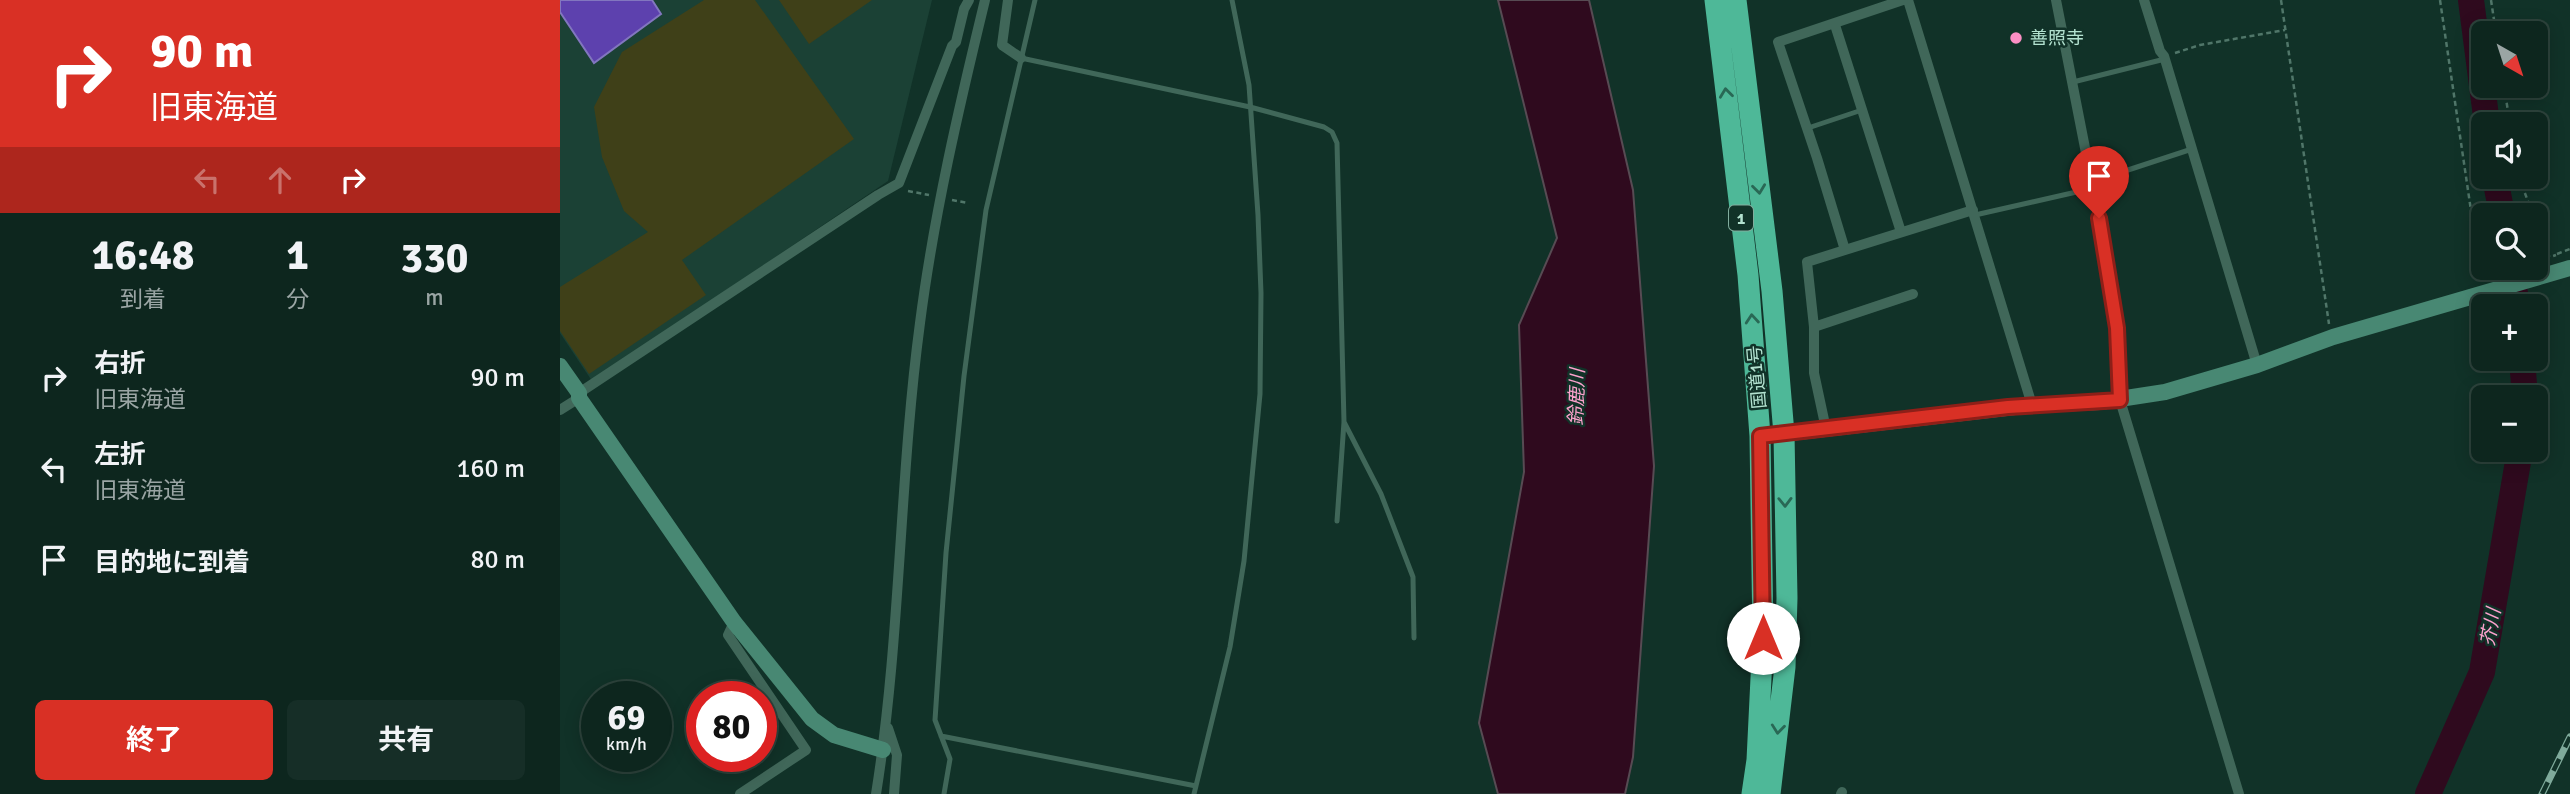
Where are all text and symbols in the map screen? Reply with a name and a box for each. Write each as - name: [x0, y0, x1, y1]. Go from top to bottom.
- text: 90 m: [150, 21, 253, 81]
- north arrow: [2471, 21, 2548, 98]
- map controls: [2471, 21, 2548, 462]
- place label: 善照寺: [2030, 27, 2084, 49]
- icon: right: [35, 28, 126, 119]
- marker: 善照寺: [2008, 30, 2024, 46]
- one-way arrow: [1719, 87, 1734, 99]
- text: 旧東海道: [150, 88, 278, 127]
- button: sound: [2471, 112, 2548, 189]
- pin: [2069, 146, 2129, 218]
- icon: arrive: [2080, 157, 2118, 195]
- icon: left: [188, 161, 226, 199]
- icon: ahead: [261, 161, 299, 199]
- icon: right: [334, 161, 372, 199]
- one-way arrow: [1751, 183, 1766, 195]
- button: search: [2471, 203, 2548, 280]
- road number: 1: [1729, 206, 1753, 230]
- text: 16:48: [91, 230, 195, 281]
- text: 1: [286, 230, 309, 281]
- text: 330: [400, 233, 469, 284]
- text: m: [425, 283, 444, 312]
- text: 到着: [120, 285, 166, 314]
- text: 分: [286, 285, 309, 314]
- button: +: [2471, 294, 2548, 371]
- one-way arrow: [1745, 314, 1760, 325]
- street label: 国道1号: [1743, 344, 1771, 410]
- text: 右折: [94, 348, 146, 380]
- icon: right: [35, 359, 73, 397]
- text: 90 m: [470, 362, 525, 394]
- water label: 鈴鹿川: [1564, 366, 1590, 426]
- text: 旧東海道: [94, 385, 186, 414]
- button: −: [2471, 385, 2548, 462]
- text: 左折: [94, 439, 146, 471]
- icon: left: [35, 450, 73, 488]
- text: 160 m: [456, 453, 525, 485]
- text: 旧東海道: [94, 476, 186, 505]
- one-way arrow: [1778, 497, 1793, 508]
- icon: arrive: [35, 541, 73, 579]
- text: 80 m: [470, 544, 525, 576]
- text: 目的地に到着: [94, 547, 250, 579]
- position arrow: [1726, 601, 1800, 675]
- water label: 芥川: [2476, 604, 2506, 648]
- speed limit sign: 80: [686, 681, 777, 772]
- text: 69: [608, 696, 645, 739]
- button: 終了: [35, 700, 273, 780]
- button: 共有: [287, 700, 525, 780]
- one-way arrow: [1771, 724, 1786, 735]
- text: km/h: [606, 733, 647, 755]

